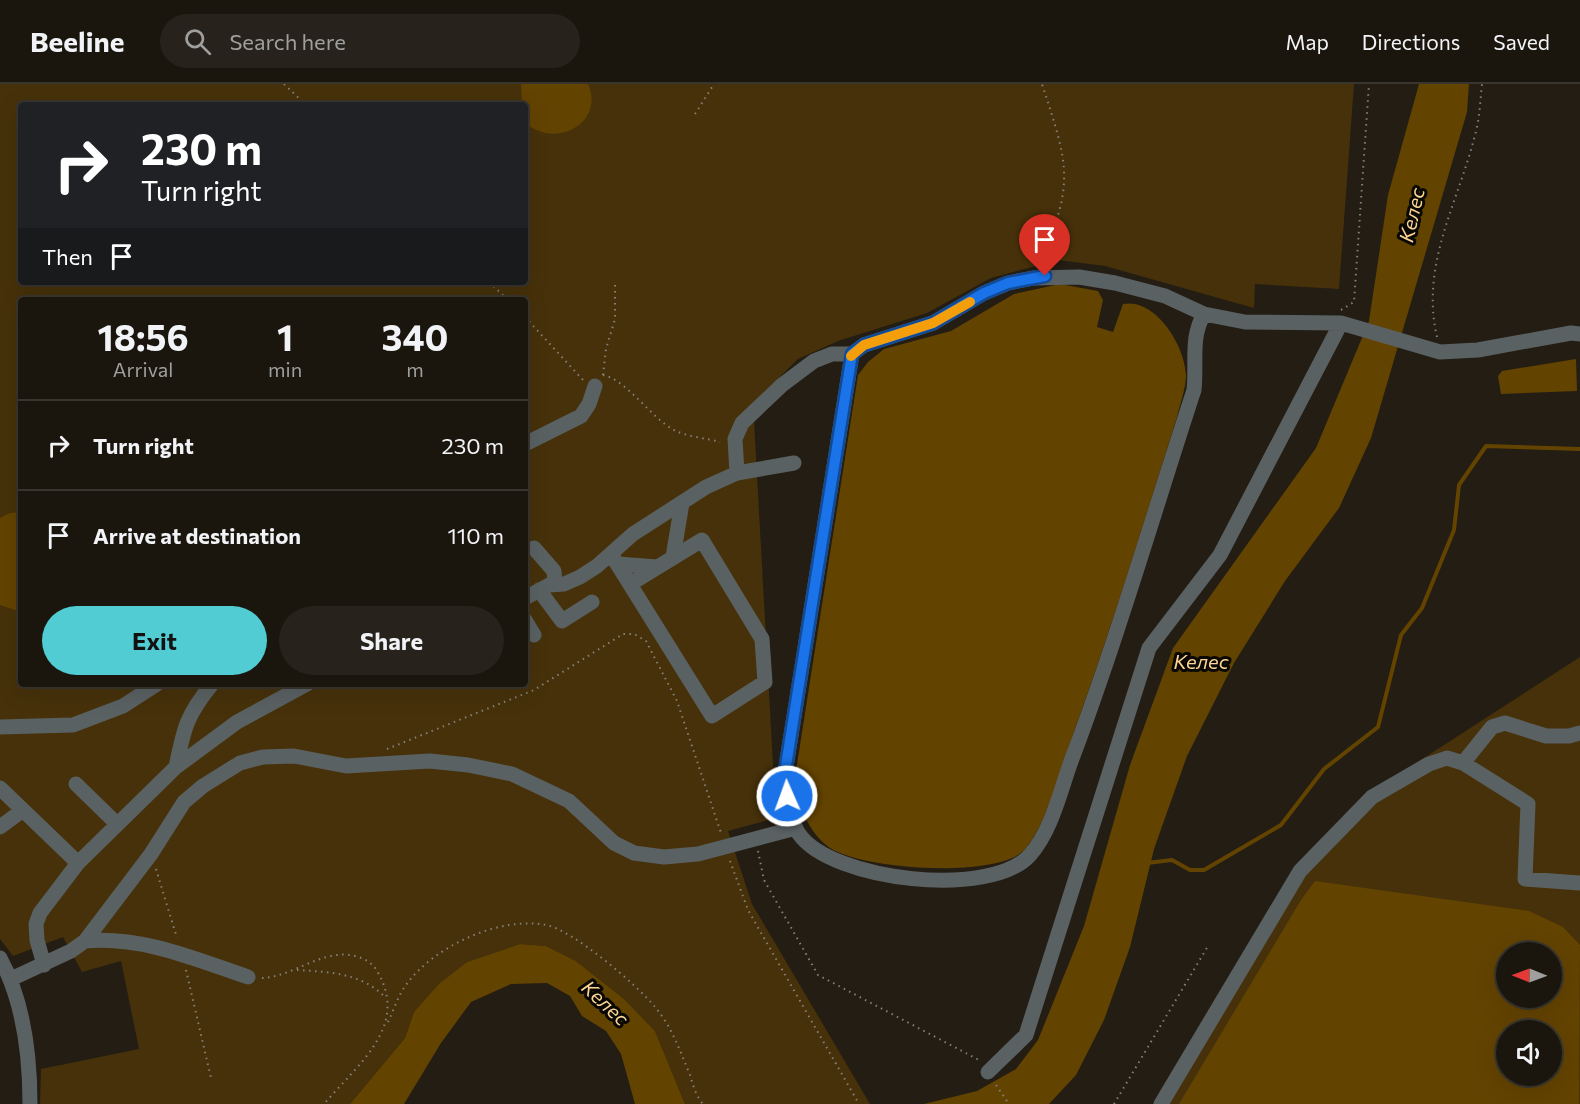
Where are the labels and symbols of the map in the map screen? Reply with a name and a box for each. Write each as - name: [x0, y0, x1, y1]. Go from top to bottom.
- water label: Келес: [1393, 185, 1429, 244]
- pin: [1019, 214, 1070, 276]
- water label: Келес: [1173, 649, 1229, 673]
- position arrow: [755, 764, 819, 828]
- north arrow: [1496, 942, 1562, 1008]
- water label: Келес: [577, 975, 634, 1030]

